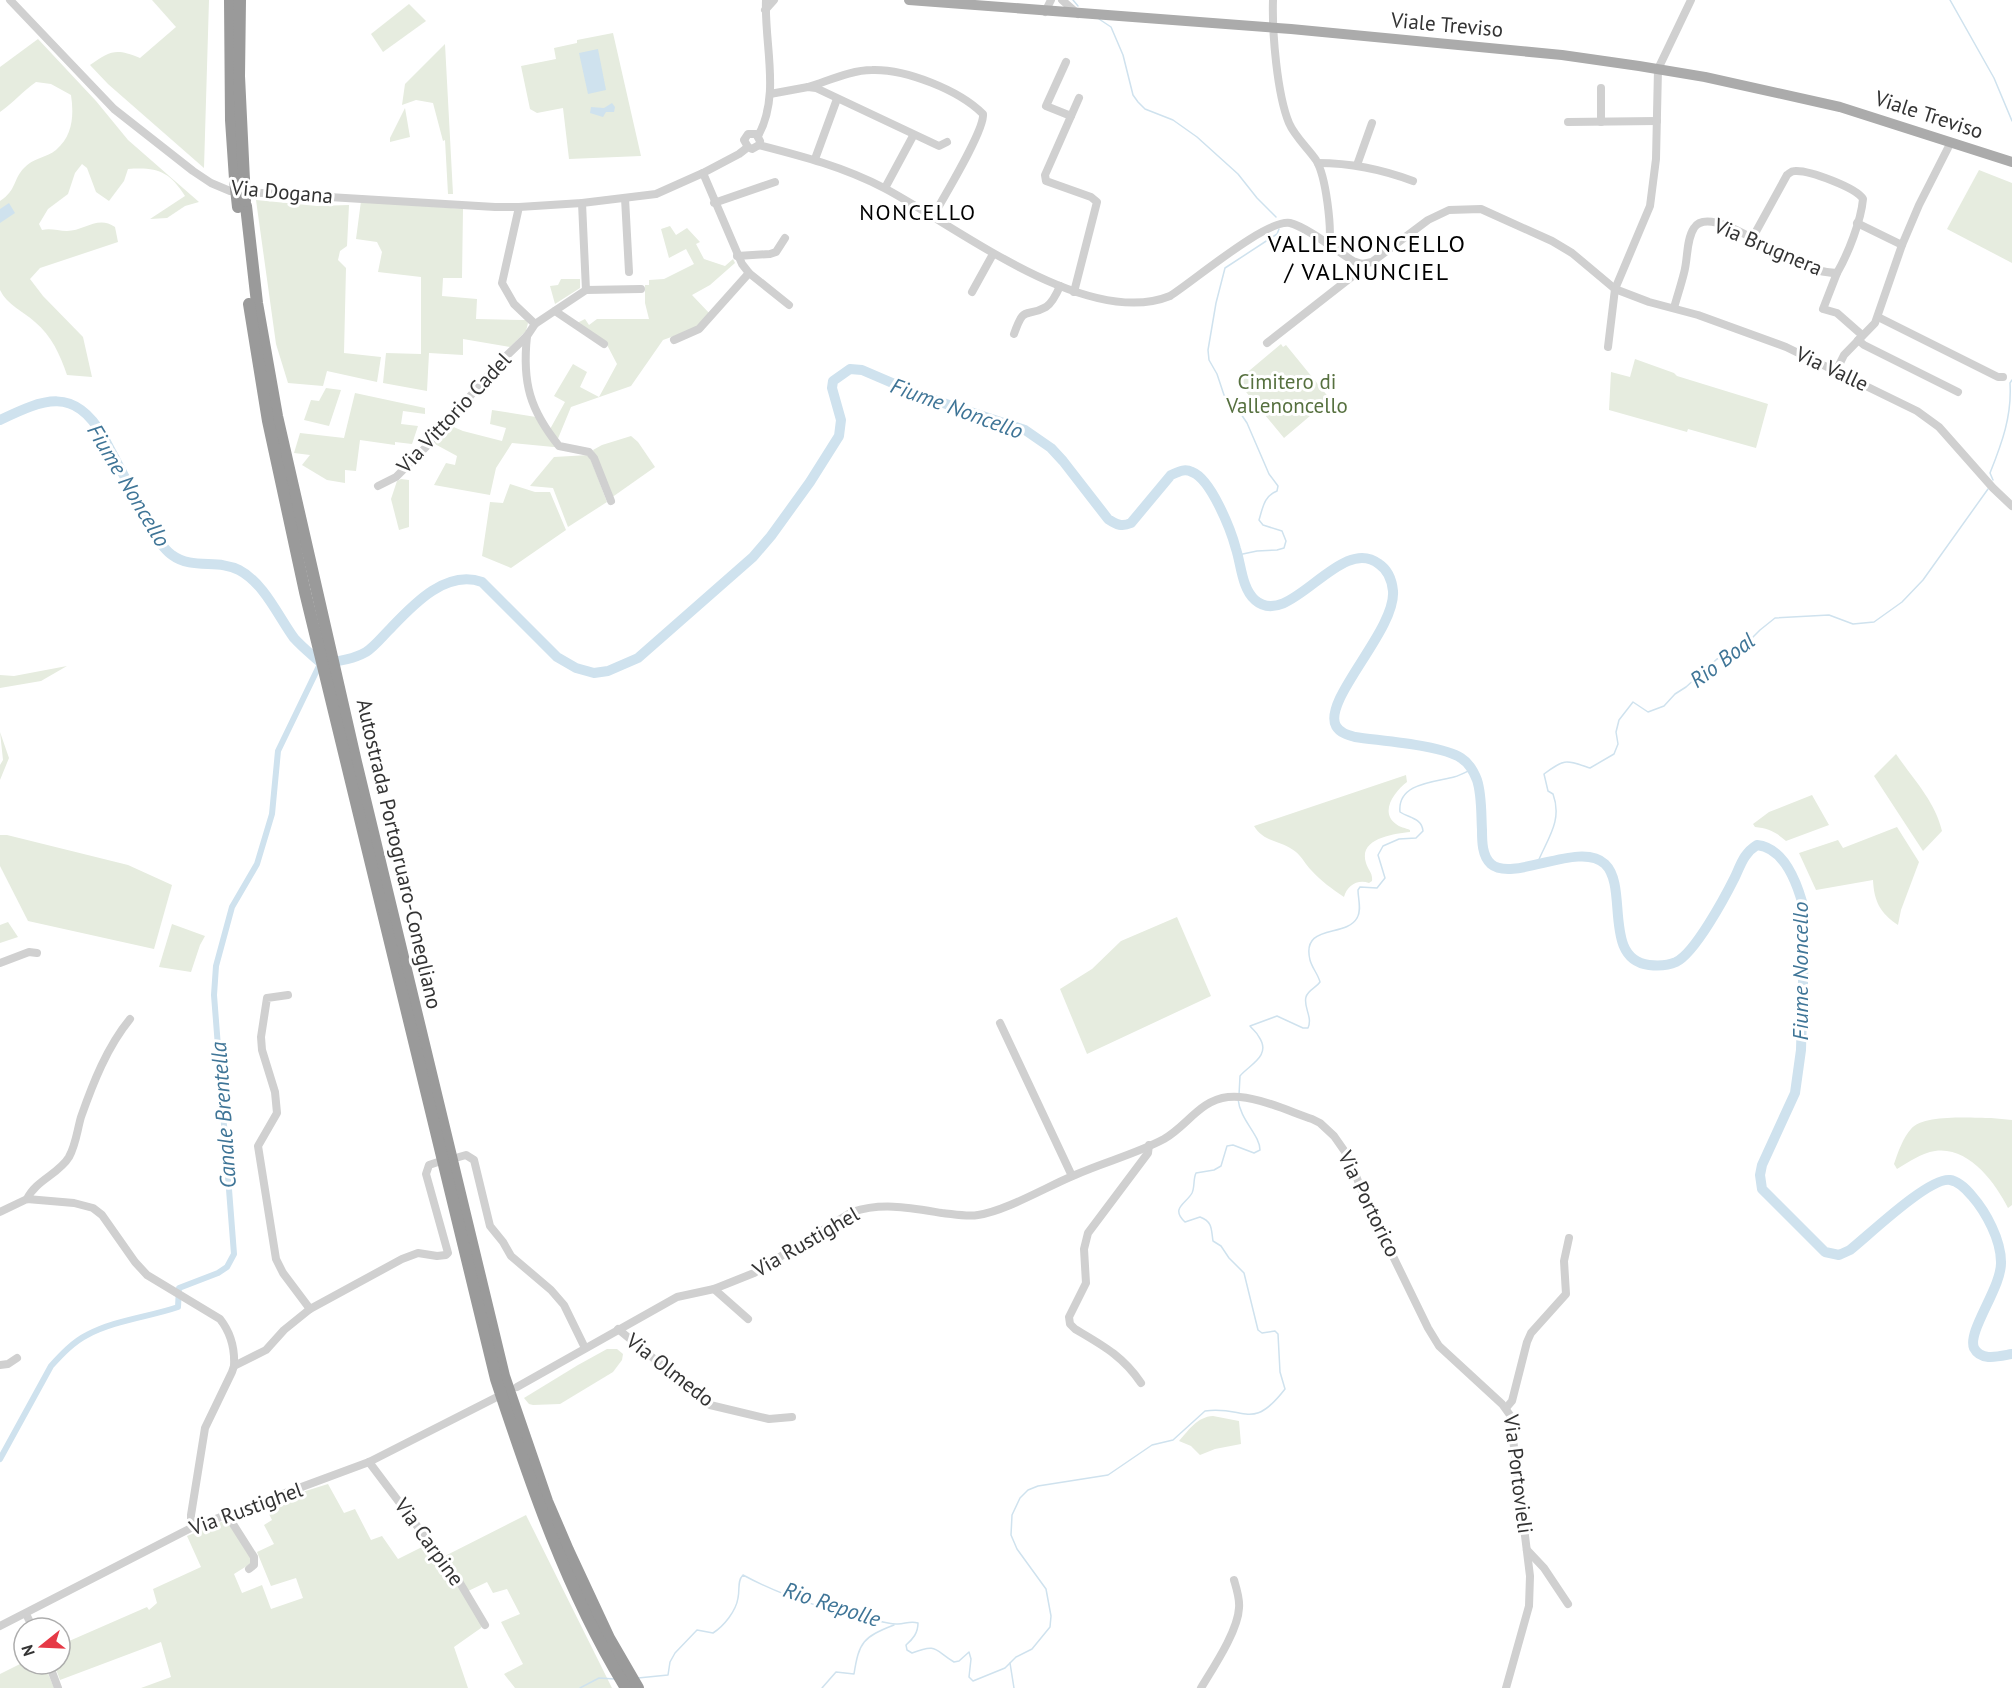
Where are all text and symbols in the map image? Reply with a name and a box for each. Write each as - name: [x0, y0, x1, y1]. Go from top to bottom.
- street label: Viale Treviso: [1389, 6, 1504, 43]
- street label: Viale Treviso: [1871, 84, 1987, 145]
- street label: Via Dogana: [229, 174, 334, 209]
- district label: NONCELLO: [859, 198, 977, 226]
- street label: Via Brugnera: [1709, 211, 1827, 281]
- district label: VALLENONCELLO / VALNUNCIEL: [1267, 228, 1466, 287]
- street label: Via Valle: [1791, 340, 1873, 397]
- street label: Via Vittorio Cadel: [390, 347, 517, 479]
- park label: Cimitero di Vallenoncello: [1225, 368, 1348, 419]
- water label: Fiume Noncello: [887, 371, 1027, 445]
- water label: Fiume Noncello: [81, 418, 177, 552]
- water label: Rio Boal: [1684, 626, 1760, 694]
- street label: Autostrada Portogruaro-Conegliano: [351, 696, 448, 1012]
- water label: Fiume Noncello: [1786, 902, 1814, 1040]
- water label: Canale Brentella: [204, 1041, 242, 1189]
- street label: Via Portorico: [1332, 1145, 1407, 1261]
- street label: Via Rustighel: [747, 1200, 864, 1283]
- street label: Via Olmedo: [620, 1326, 720, 1412]
- street label: Via Portovieli: [1498, 1412, 1539, 1535]
- street label: Via Rustighel: [185, 1476, 306, 1542]
- street label: Via Carpine: [388, 1492, 470, 1591]
- water label: Rio Repolle: [780, 1575, 885, 1633]
- north arrow: [12, 1616, 72, 1676]
- text: N: [17, 1643, 39, 1659]

